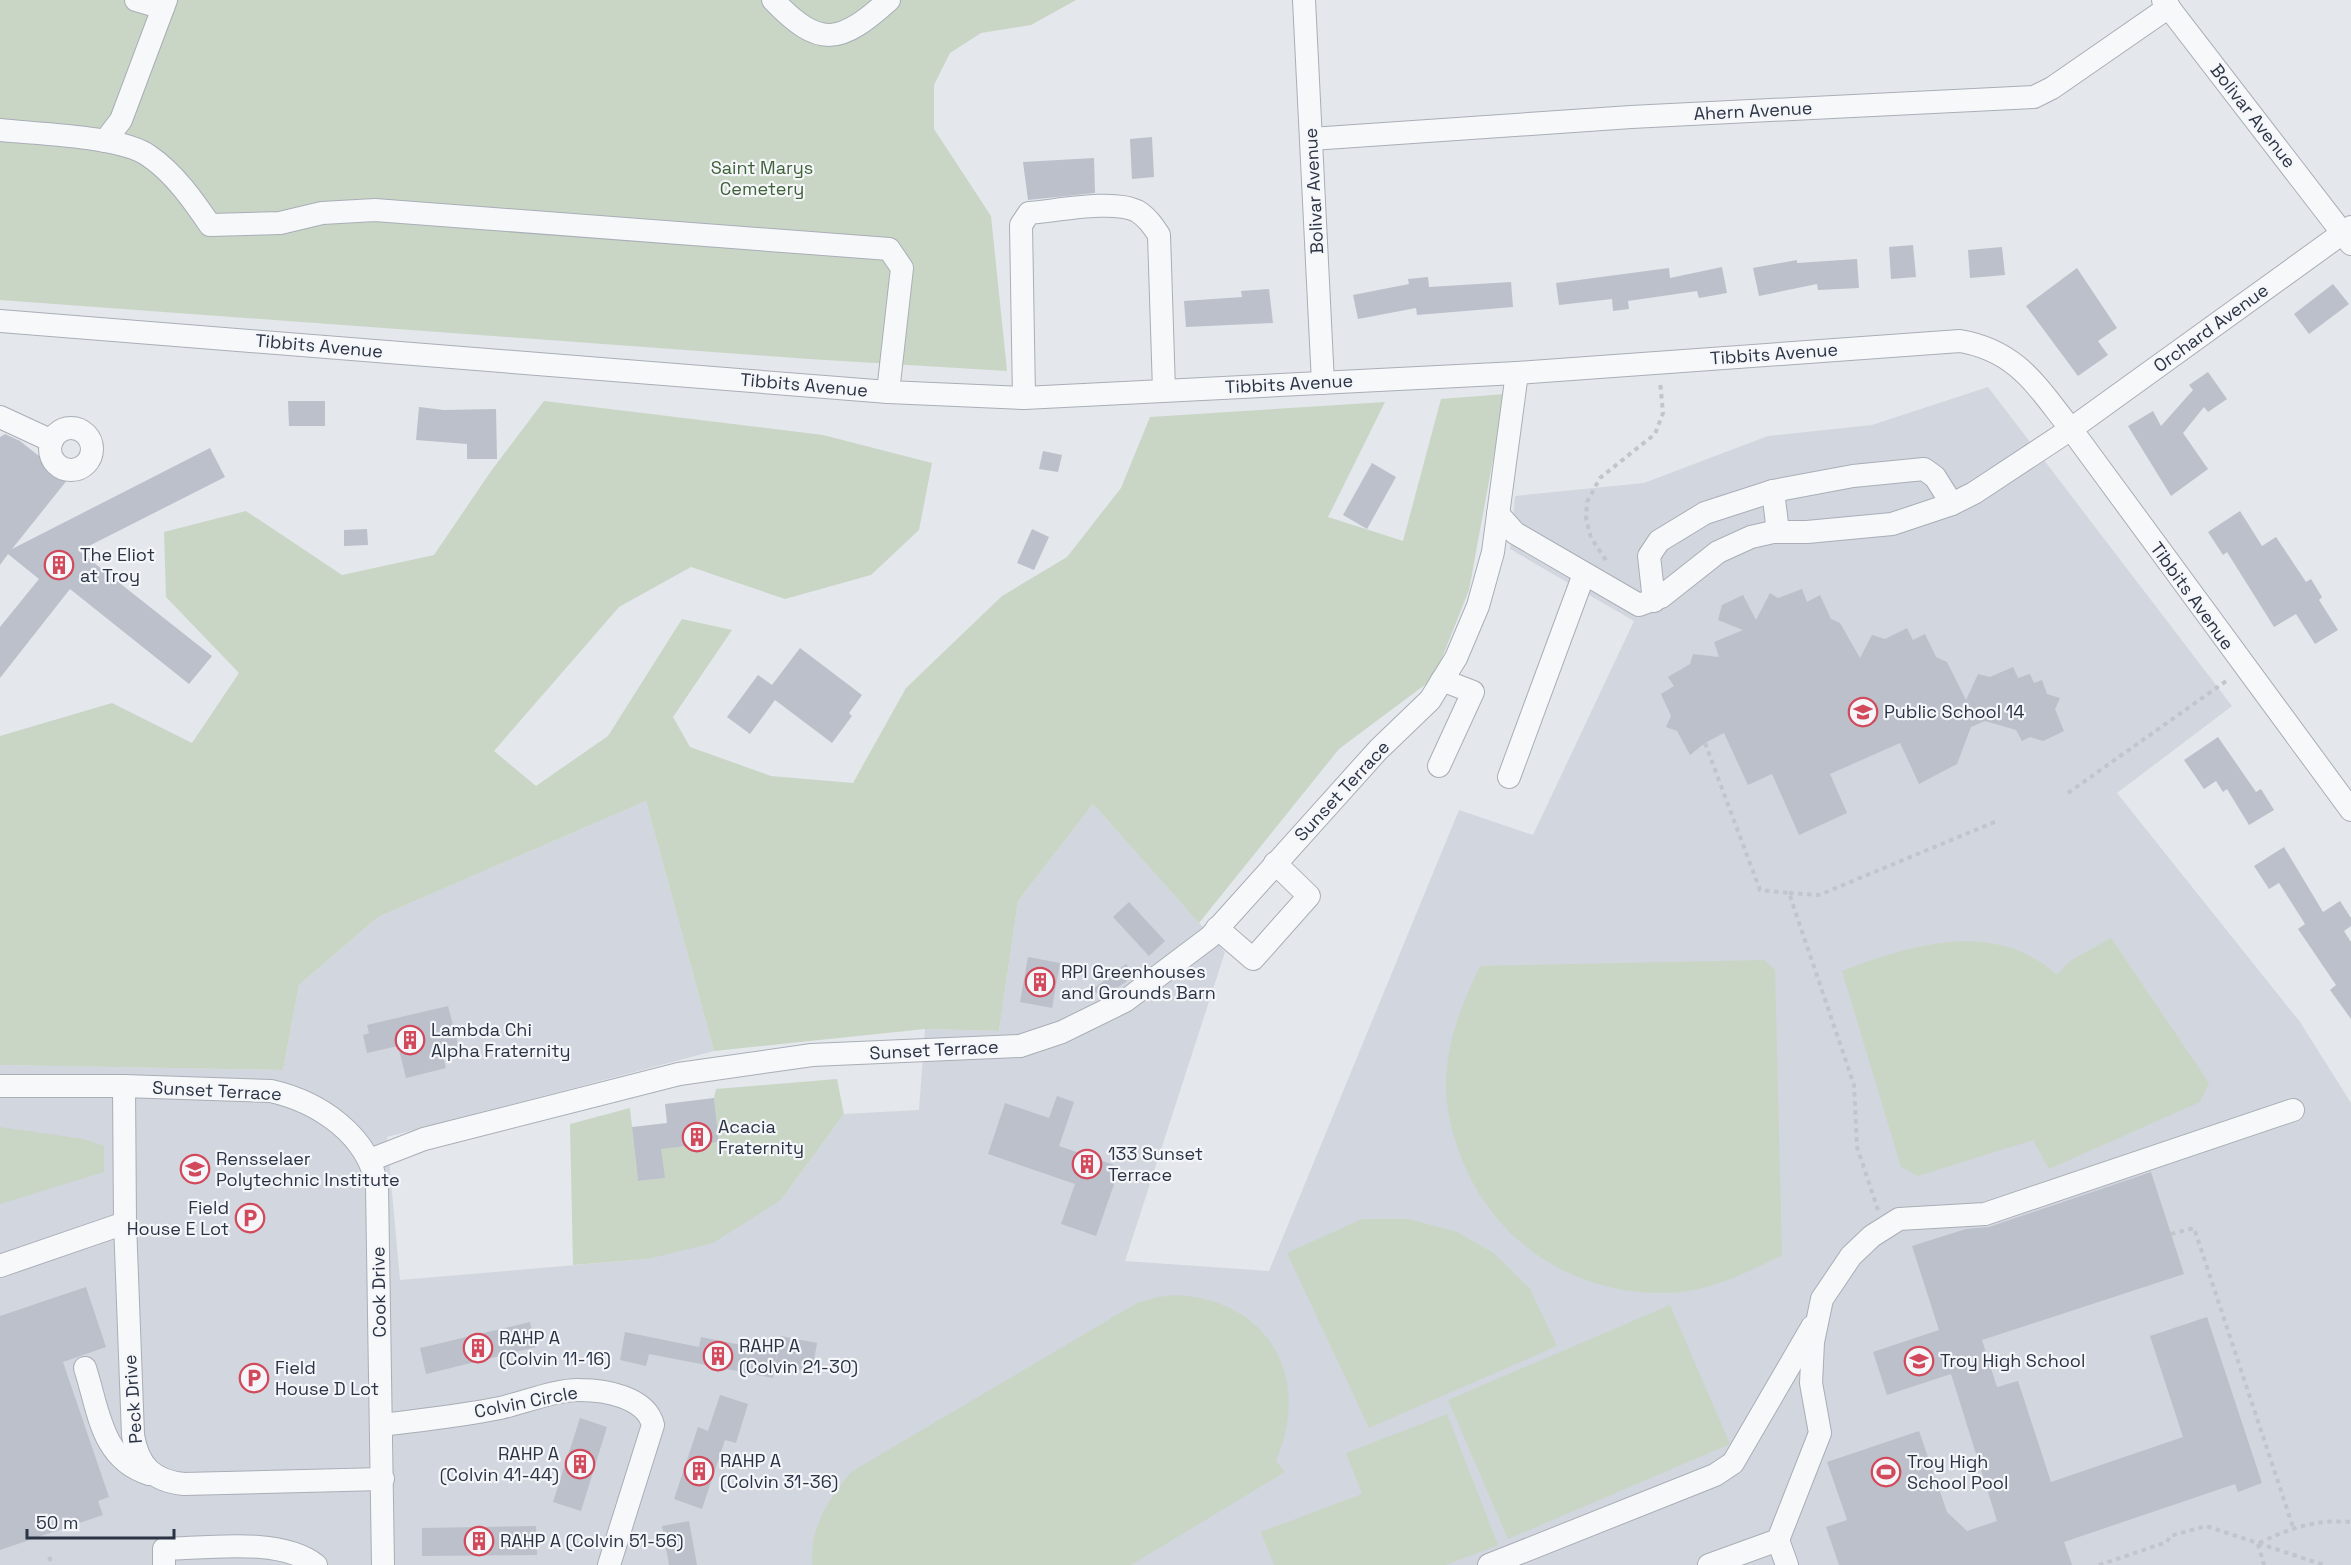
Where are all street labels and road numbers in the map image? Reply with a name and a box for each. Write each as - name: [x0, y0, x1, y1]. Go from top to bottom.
- street label: Bolivar Avenue: [2205, 59, 2301, 173]
- street label: Ahern Avenue: [1693, 96, 1813, 125]
- street label: Bolivar Avenue: [1299, 127, 1328, 255]
- street label: Orchard Avenue: [2149, 278, 2273, 377]
- street label: Tibbits Avenue: [254, 328, 384, 363]
- street label: Tibbits Avenue: [1709, 338, 1839, 369]
- street label: Tibbits Avenue: [739, 367, 869, 402]
- street label: Tibbits Avenue: [1224, 369, 1354, 398]
- street label: Tibbits Avenue: [2145, 537, 2239, 654]
- street label: Sunset Terrace: [1289, 735, 1394, 846]
- street label: Sunset Terrace: [869, 1035, 999, 1064]
- street label: Sunset Terrace: [152, 1076, 282, 1105]
- street label: Cook Drive: [366, 1246, 391, 1338]
- street label: Peck Drive: [118, 1354, 147, 1444]
- street label: Colvin Circle: [472, 1380, 580, 1423]

